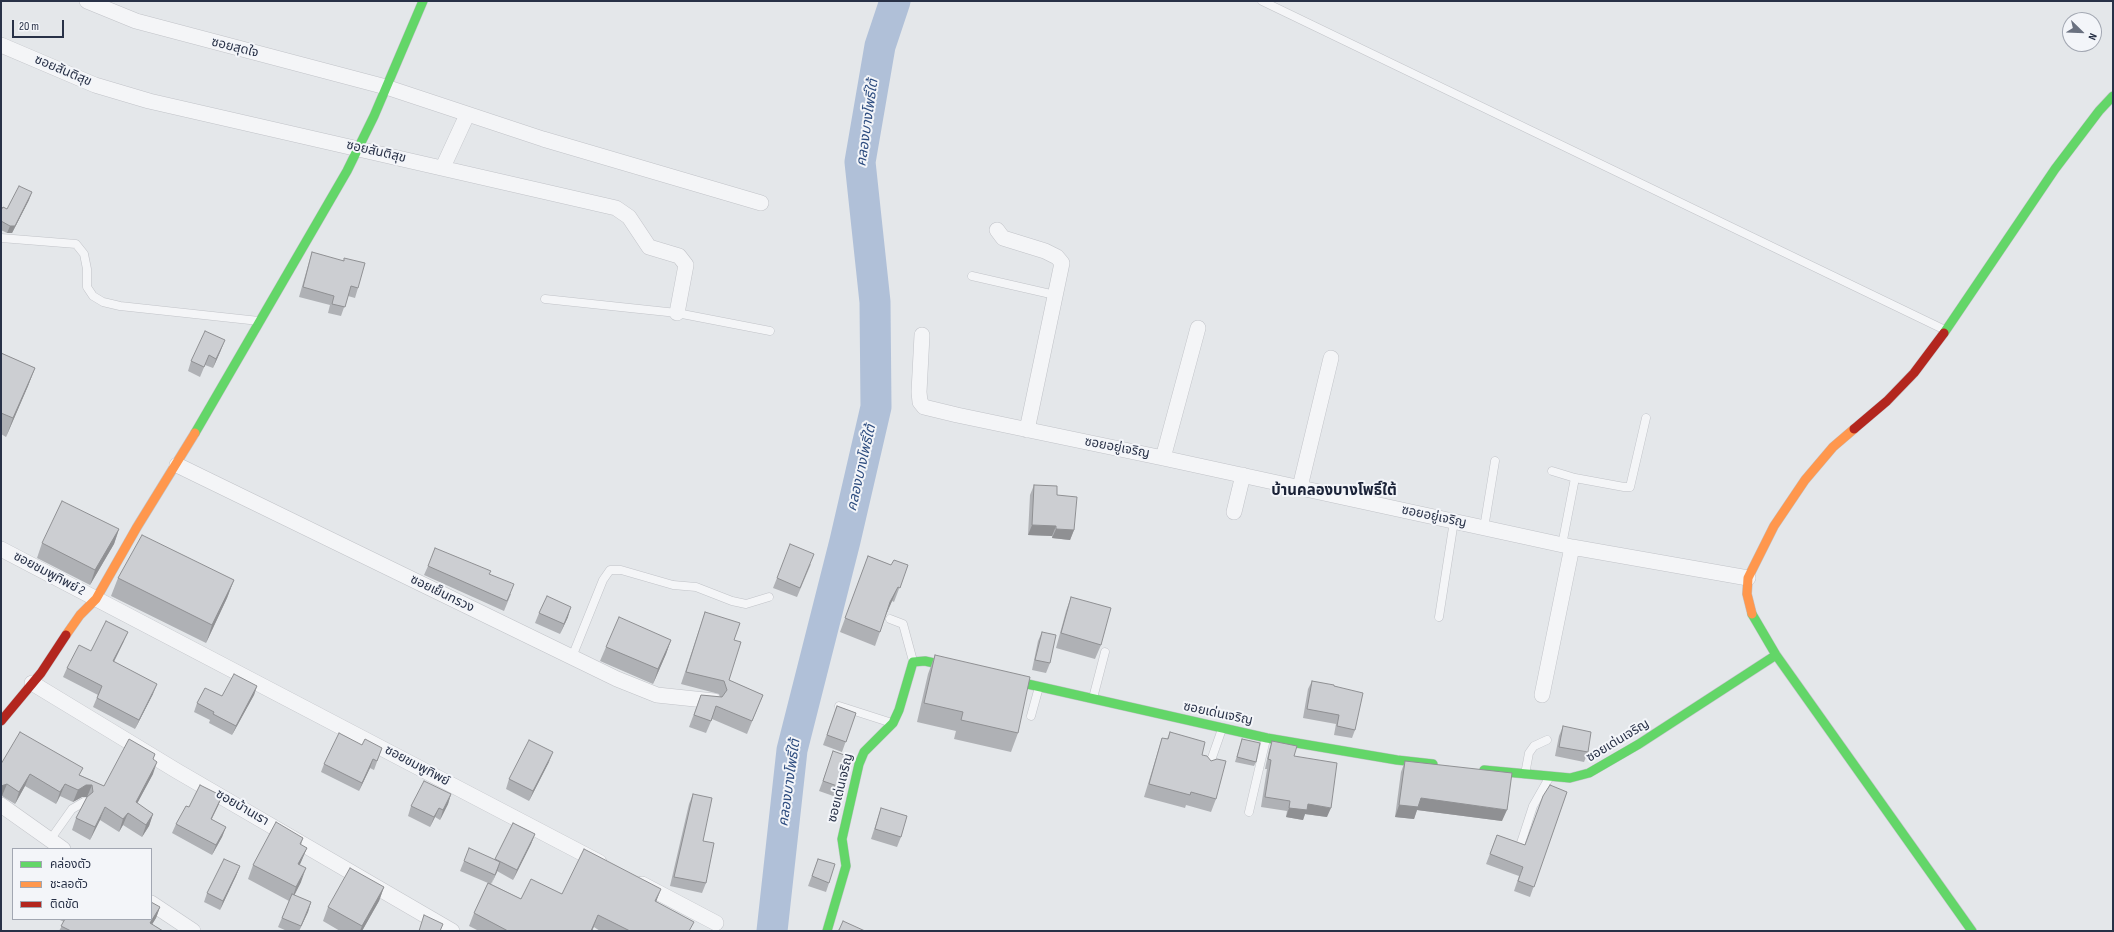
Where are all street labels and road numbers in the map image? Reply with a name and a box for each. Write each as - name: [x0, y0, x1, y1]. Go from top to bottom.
- street label: ซอยสุดใจ: [210, 35, 260, 61]
- street label: ซอยสันติสุข: [32, 52, 94, 90]
- street label: ซอยสันติสุข: [345, 138, 407, 166]
- street label: ซอยอยู่เจริญ: [1083, 434, 1151, 462]
- street label: ซอยอยู่เจริญ: [1400, 502, 1468, 532]
- street label: ซอยชมพูทิพย์ 2: [11, 549, 87, 599]
- street label: ซอยเย็นทรวง: [407, 572, 477, 616]
- street label: ซอยเด่นเจริญ: [1182, 699, 1254, 729]
- street label: ซอยเด่นเจริญ: [1584, 716, 1652, 766]
- street label: ซอยชมพูทิพย์: [382, 742, 452, 790]
- street label: ซอยเด่นเจริญ: [825, 752, 857, 824]
- street label: ซอยบ้านเรา: [213, 787, 271, 829]

